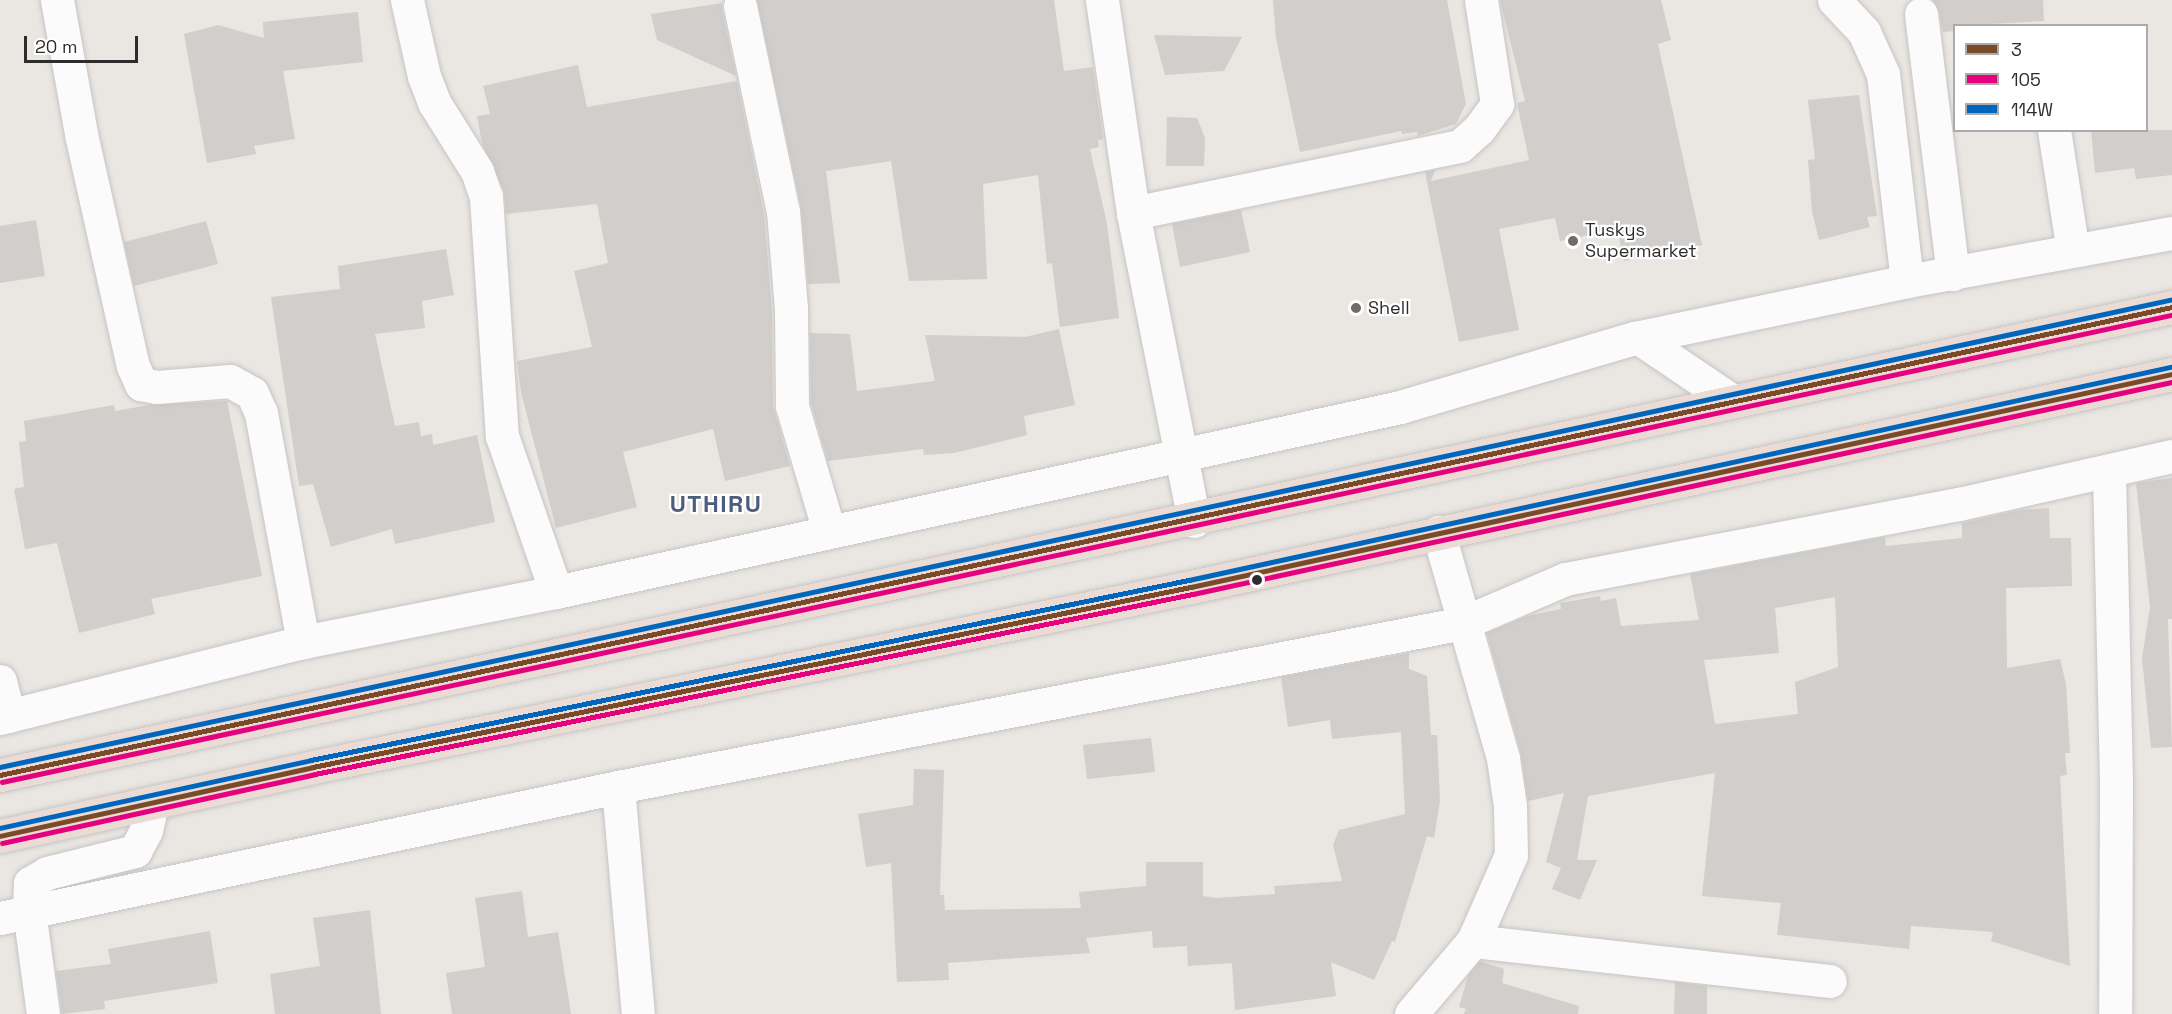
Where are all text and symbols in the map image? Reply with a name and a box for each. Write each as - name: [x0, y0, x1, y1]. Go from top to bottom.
- scale bar: [27, 24, 141, 62]
- legend: [1953, 24, 2148, 132]
- text: 20 m: [35, 35, 78, 58]
- text: 3: [2011, 38, 2022, 61]
- text: 105: [2011, 68, 2041, 91]
- text: 114W: [2011, 98, 2053, 121]
- place label: Tuskys Supermarket: [1585, 220, 1696, 262]
- marker: Tuskys Supermarket: [1566, 234, 1580, 248]
- place label: Shell: [1368, 297, 1410, 319]
- marker: Shell: [1349, 301, 1363, 315]
- district label: UTHIRU: [670, 490, 762, 518]
- unlabelled marker: [1251, 574, 1263, 586]

